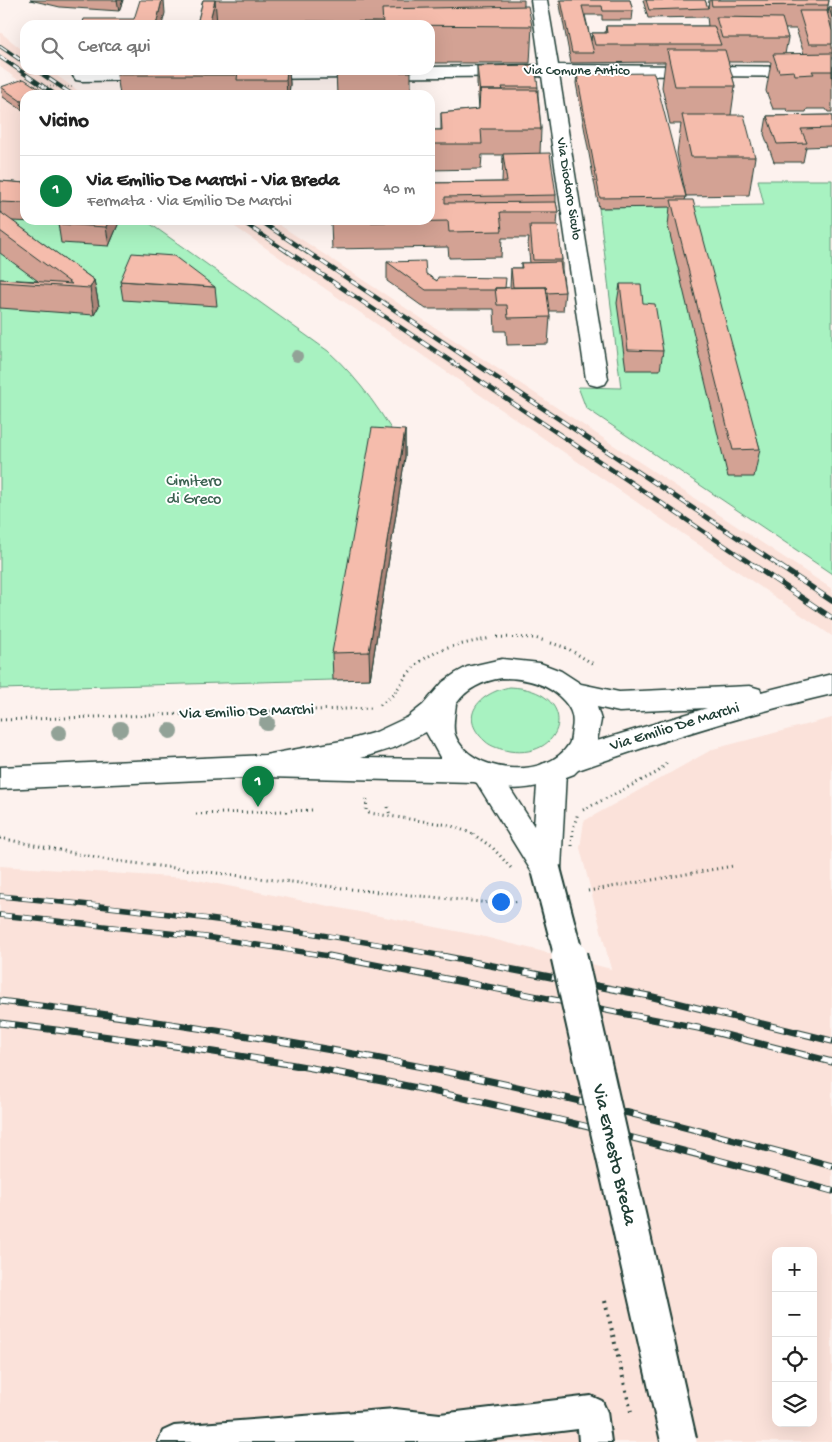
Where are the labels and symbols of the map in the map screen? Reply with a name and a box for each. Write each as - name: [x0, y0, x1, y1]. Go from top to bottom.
- street label: Via Comune Antico: [523, 63, 630, 80]
- street label: Via Diodoro Siculo: [551, 136, 584, 241]
- park label: Cimitero di Greco: [166, 473, 222, 510]
- street label: Via Emilio De Marchi: [607, 699, 742, 757]
- street label: Via Emilio De Marchi: [178, 701, 315, 725]
- pin: 1: [242, 766, 274, 807]
- your location: [488, 889, 514, 915]
- street label: Via Ernesto Breda: [585, 1081, 641, 1229]

